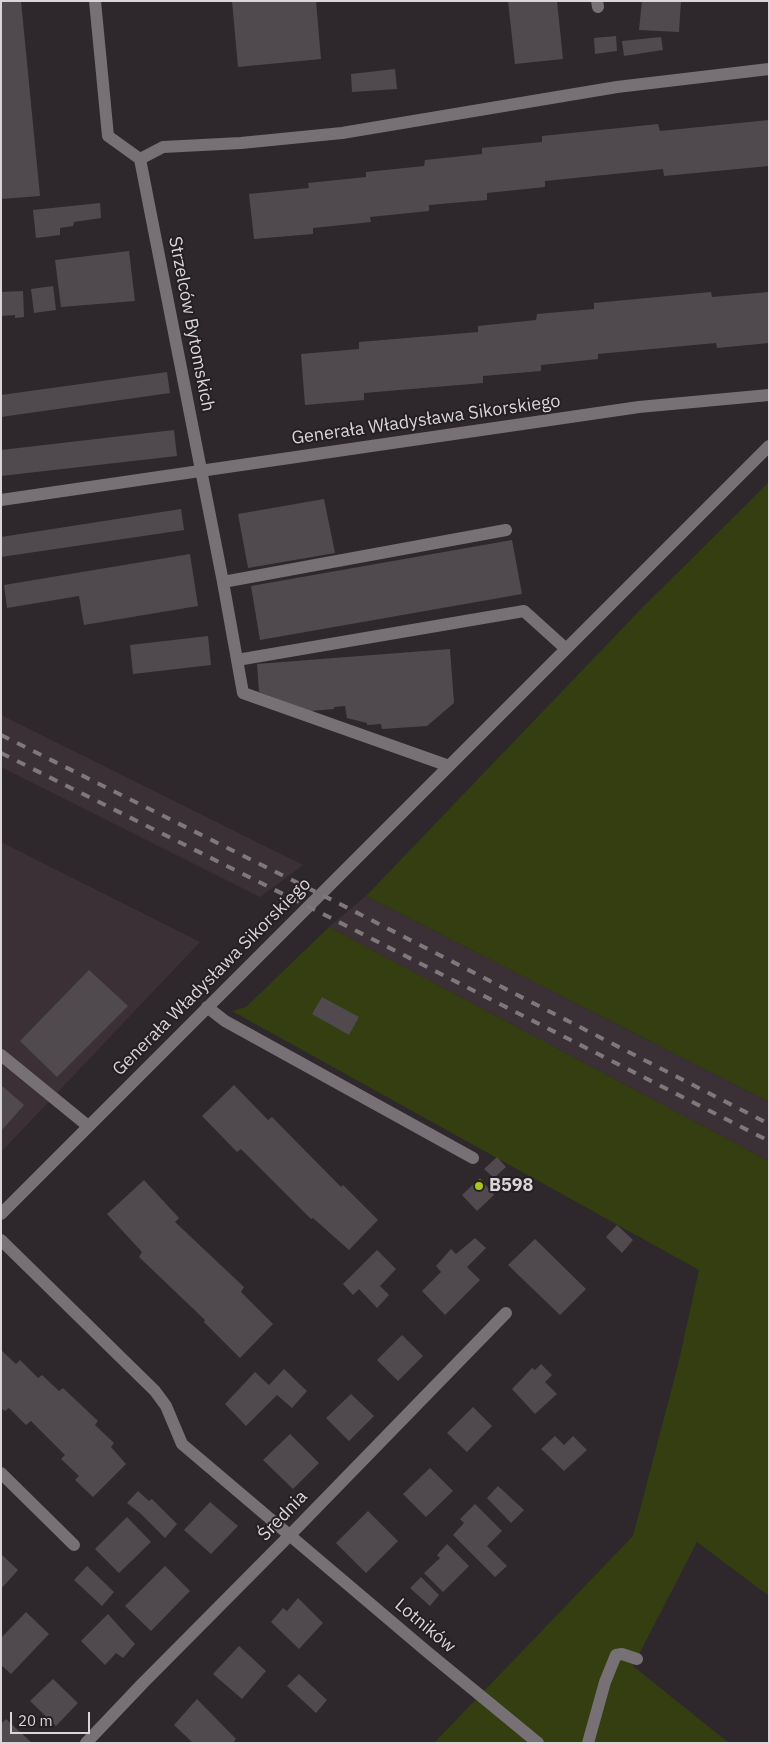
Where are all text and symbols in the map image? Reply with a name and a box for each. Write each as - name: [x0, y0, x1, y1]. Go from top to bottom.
- street label: Strzelców Bytomskich: [163, 235, 219, 413]
- street label: Generała Władysława Sikorskiego: [290, 390, 562, 450]
- street label: Generała Władysława Sikorskiego: [108, 873, 316, 1081]
- place label: B598: [489, 1175, 533, 1197]
- marker: B598: [473, 1180, 485, 1192]
- street label: Średnia: [254, 1486, 312, 1546]
- street label: Lotników: [390, 1594, 460, 1658]
- scale bar: [12, 1702, 92, 1734]
- text: 20 m: [18, 1711, 53, 1730]

